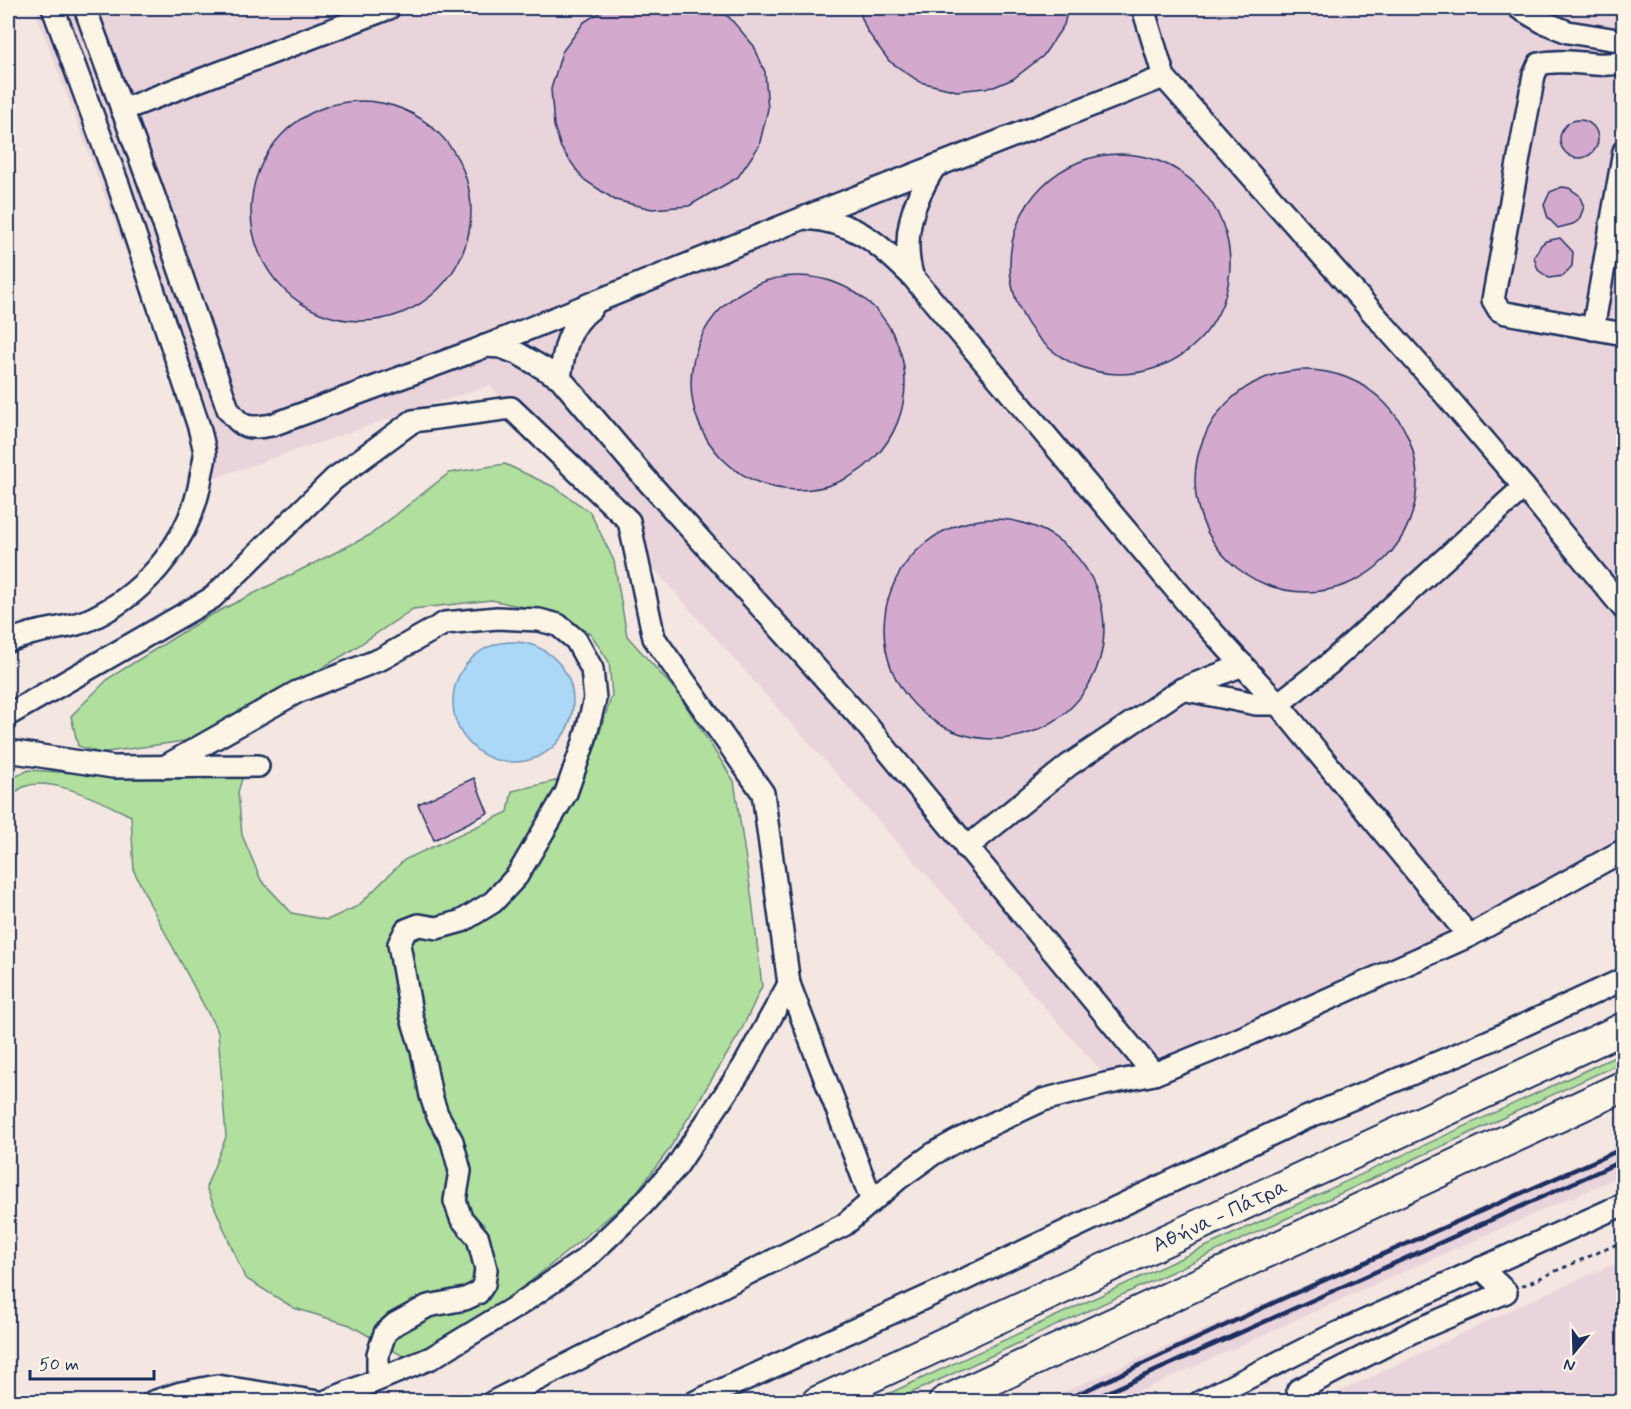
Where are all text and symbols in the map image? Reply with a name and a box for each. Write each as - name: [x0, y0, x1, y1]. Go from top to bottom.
- street label: Αθήνα - Πάτρα: [1148, 1173, 1292, 1260]
- north arrow: [1544, 1322, 1604, 1382]
- scale bar: [30, 1343, 154, 1381]
- text: 50 m: [39, 1353, 79, 1377]
- text: N: [1561, 1353, 1578, 1376]

